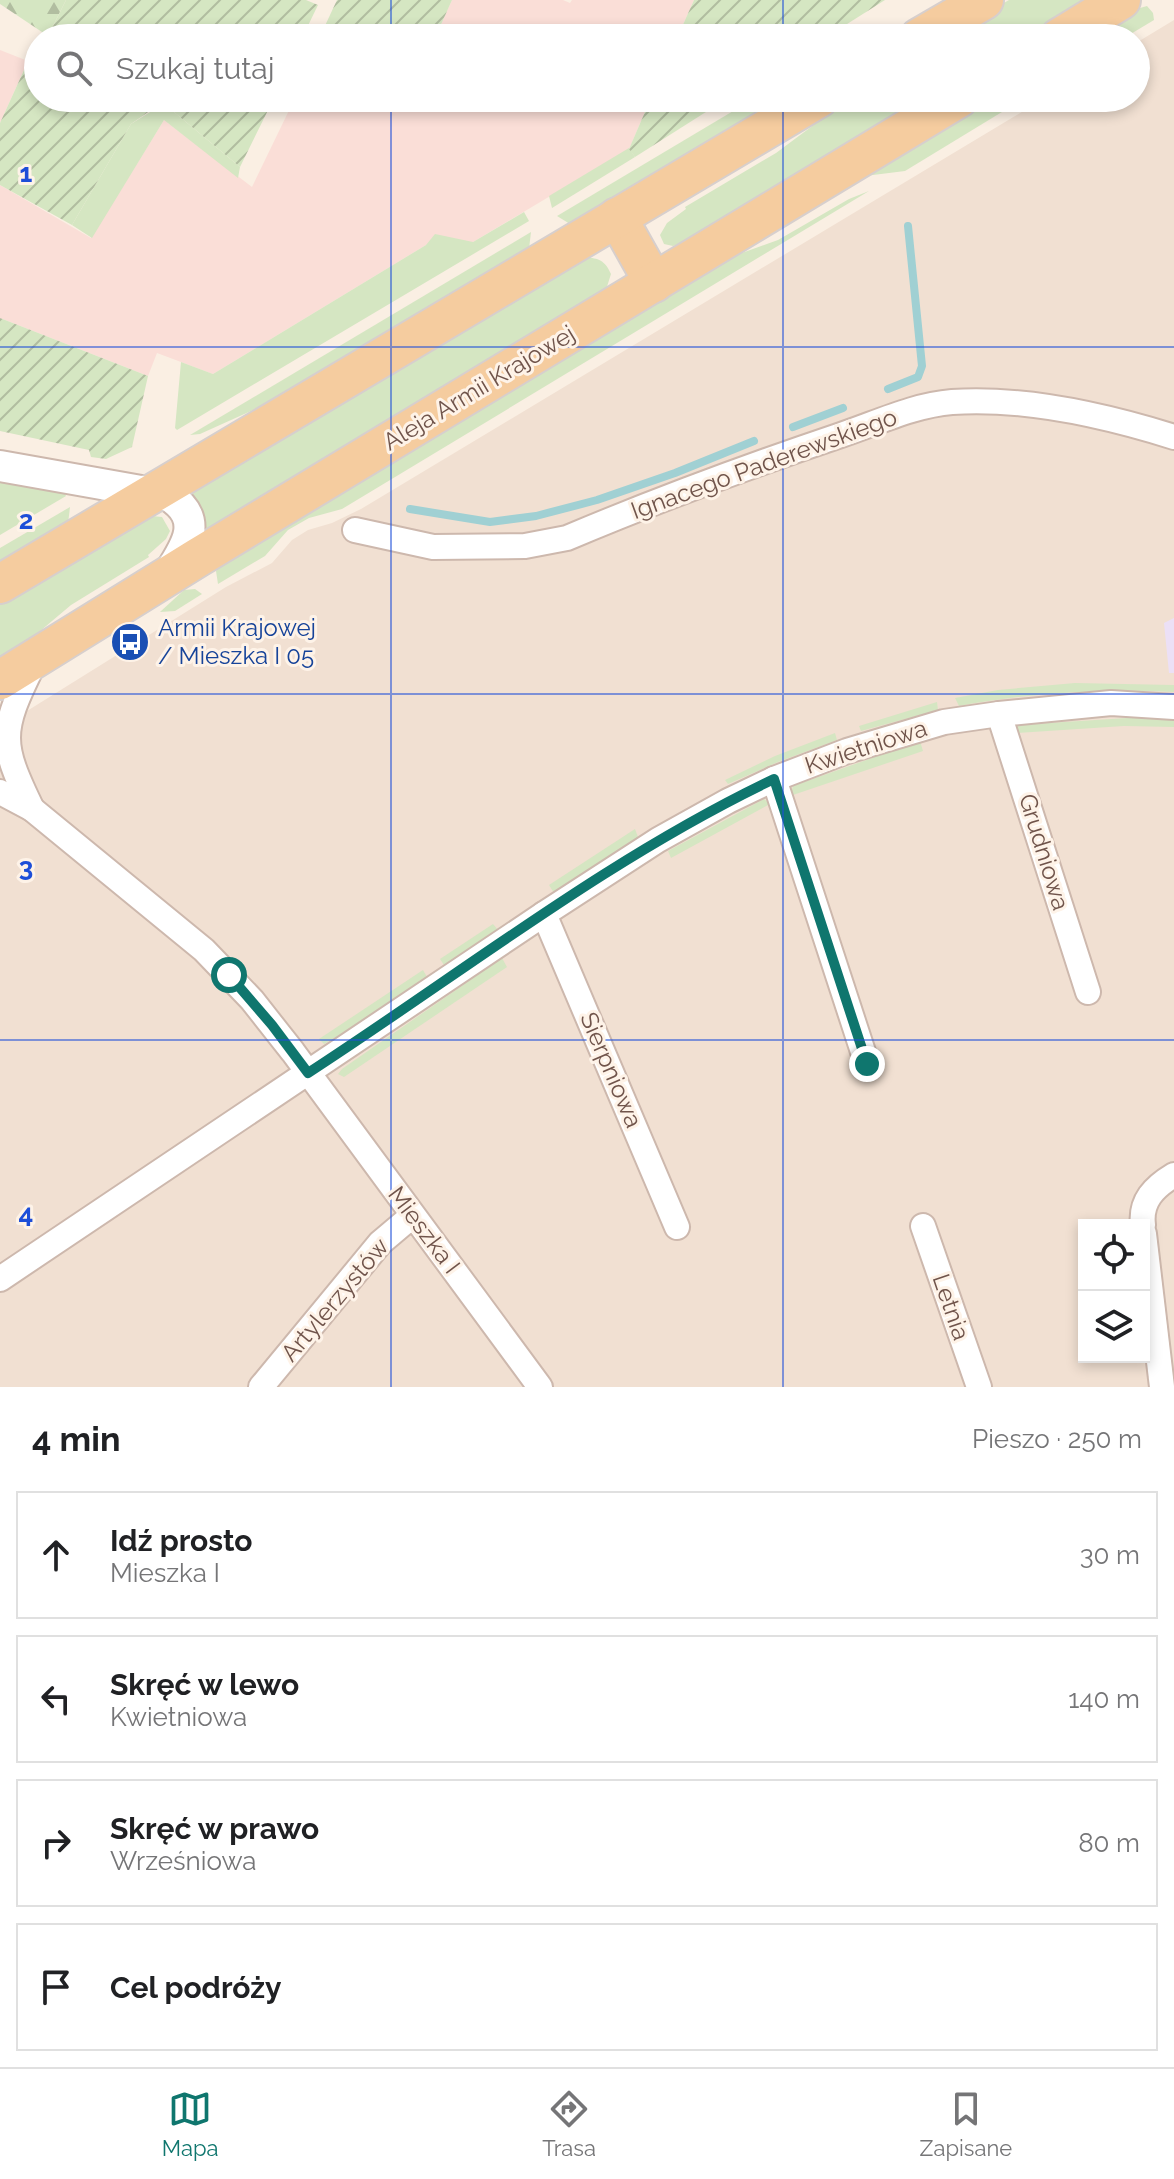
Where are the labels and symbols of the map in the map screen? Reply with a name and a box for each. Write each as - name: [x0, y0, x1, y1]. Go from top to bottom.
- text: 1: [20, 158, 33, 188]
- street label: Aleja Armii Krajowej: [378, 319, 580, 456]
- street label: Ignacego Paderewskiego: [627, 402, 901, 525]
- text: 2: [19, 505, 33, 535]
- place label: Armii Krajowej / Mieszka I 05: [158, 613, 316, 670]
- bus stop icon: Armii Krajowej / Mieszka I 05: [109, 621, 151, 663]
- street label: Kwietniowa: [801, 713, 931, 780]
- street label: Grudniowa: [1013, 790, 1076, 914]
- text: 3: [19, 852, 33, 882]
- route start: [211, 957, 247, 993]
- street label: Sierpniowa: [574, 1008, 649, 1132]
- route end: [849, 1046, 885, 1082]
- street label: Mieszka I: [382, 1180, 467, 1279]
- text: 4: [19, 1199, 33, 1229]
- street label: Artylerzystów: [275, 1232, 395, 1367]
- street label: Letnia: [927, 1270, 976, 1344]

